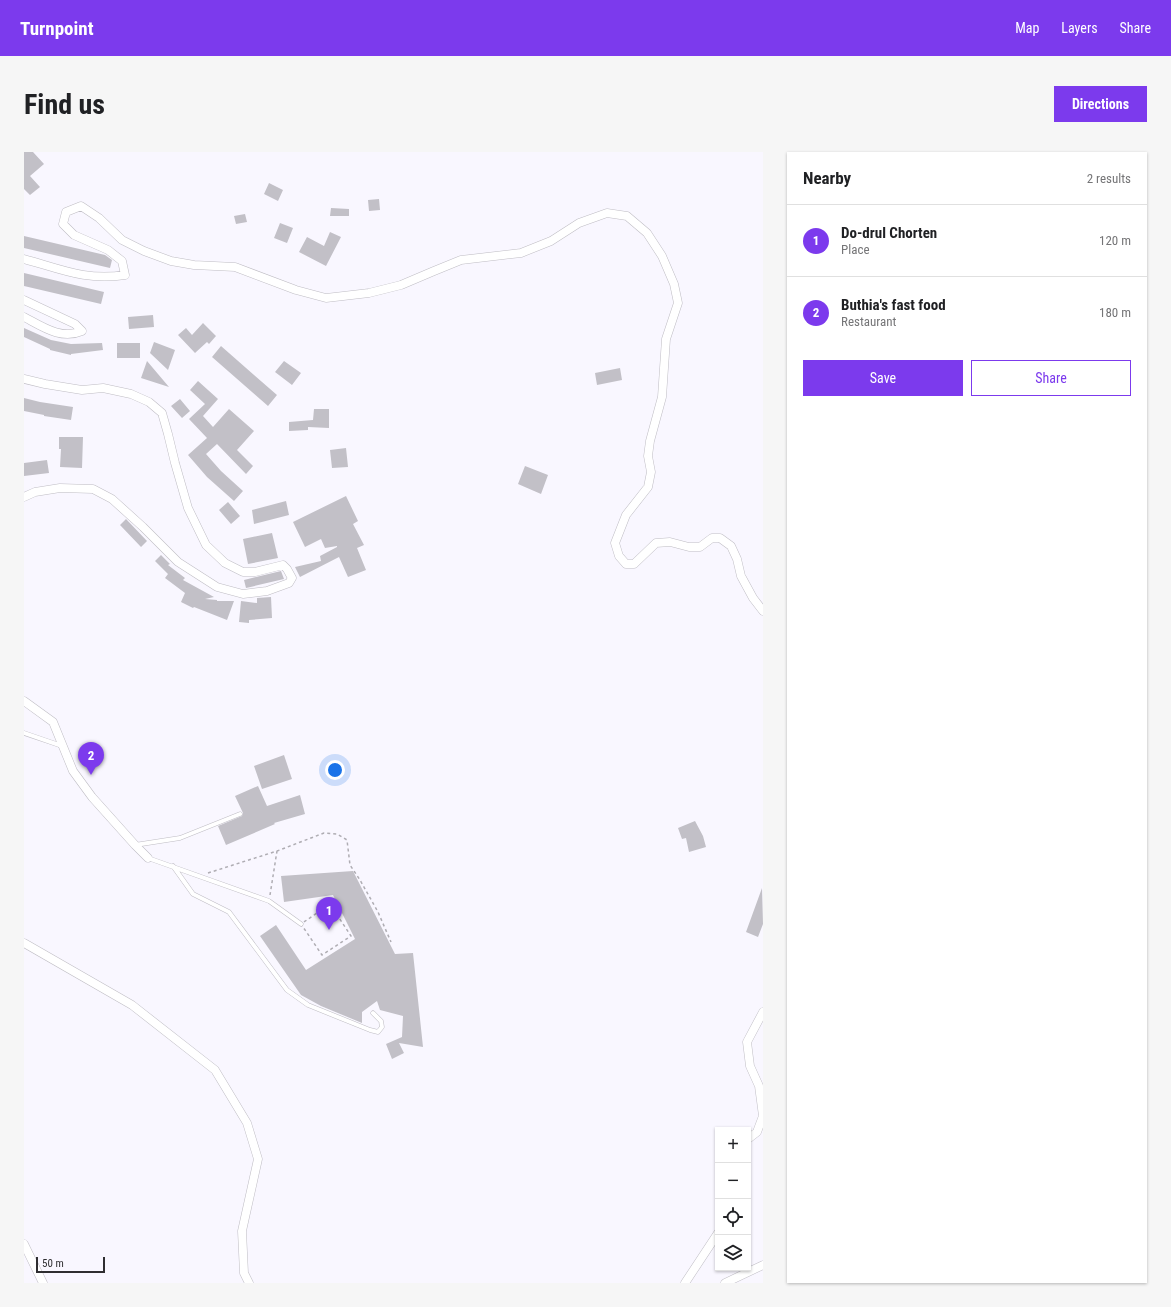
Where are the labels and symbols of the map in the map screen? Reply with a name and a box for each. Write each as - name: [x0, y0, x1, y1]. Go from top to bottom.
- pin: 2: [78, 742, 104, 775]
- your location: [325, 760, 345, 780]
- pin: 1: [316, 897, 342, 930]
- scale bar: [36, 1255, 105, 1274]

